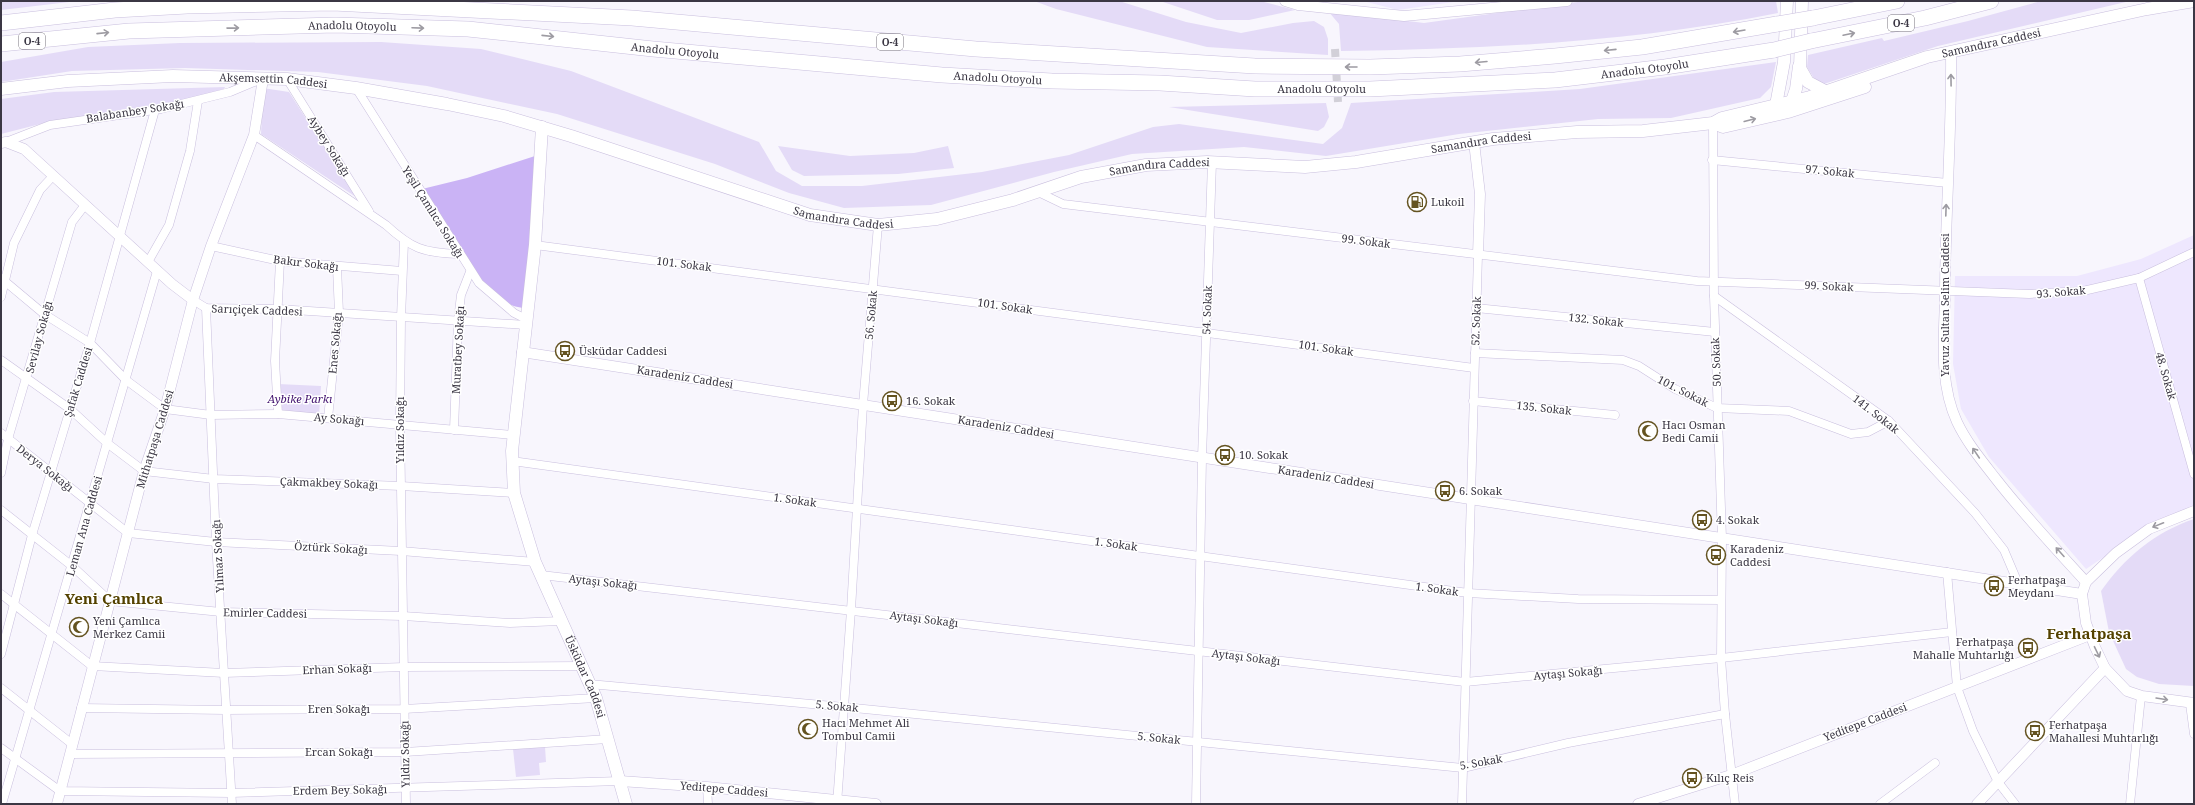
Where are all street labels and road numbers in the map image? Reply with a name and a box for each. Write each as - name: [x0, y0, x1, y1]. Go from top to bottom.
- road number: O-4: [1888, 15, 1914, 31]
- street label: Anadolu Otoyolu: [308, 17, 397, 34]
- street label: Samandıra Caddesi: [1940, 24, 2043, 61]
- road number: O-4: [19, 33, 45, 49]
- road number: O-4: [877, 34, 903, 50]
- street label: Anadolu Otoyolu: [630, 39, 720, 62]
- street label: Anadolu Otoyolu: [1600, 55, 1690, 82]
- street label: Anadolu Otoyolu: [953, 68, 1043, 87]
- street label: Akşemsettin Caddesi: [219, 69, 329, 91]
- street label: Anadolu Otoyolu: [1277, 81, 1366, 96]
- street label: Balabanbey Sokağı: [85, 95, 186, 126]
- street label: Aybey Sokağı: [305, 112, 354, 180]
- street label: Samandıra Caddesi: [1430, 128, 1532, 156]
- street label: Samandıra Caddesi: [1108, 154, 1211, 179]
- street label: 97. Sokak: [1805, 160, 1856, 181]
- street label: Yeşil Çamlıca Sokağı: [398, 162, 468, 261]
- street label: Samandıra Caddesi: [792, 202, 894, 232]
- street label: 99. Sokak: [1341, 230, 1392, 251]
- street label: Yavuz Sultan Selim Caddesi: [1937, 233, 1952, 378]
- street label: Bakır Sokağı: [273, 251, 340, 274]
- street label: 101. Sokak: [656, 253, 713, 274]
- street label: 99. Sokak: [1804, 277, 1855, 294]
- street label: 93. Sokak: [2036, 282, 2087, 301]
- street label: 54. Sokak: [1198, 285, 1215, 335]
- street label: 56. Sokak: [861, 289, 880, 340]
- street label: 101. Sokak: [977, 294, 1034, 317]
- street label: 52. Sokak: [1467, 296, 1484, 346]
- street label: Sevilay Sokağı: [22, 298, 56, 375]
- street label: Sarıçiçek Caddesi: [211, 300, 303, 319]
- street label: Muratbey Sokağı: [448, 305, 467, 395]
- street label: 132. Sokak: [1568, 309, 1625, 330]
- street label: Enes Sokağı: [324, 311, 345, 375]
- street label: 101. Sokak: [1298, 336, 1355, 359]
- street label: 50. Sokak: [1707, 337, 1724, 387]
- street label: Şafak Caddesi: [60, 345, 95, 419]
- street label: 48. Sokak: [2152, 350, 2181, 402]
- street label: Karadeniz Caddesi: [636, 361, 735, 392]
- street label: 101. Sokak: [1655, 371, 1712, 410]
- street label: Mithatpaşa Caddesi: [132, 387, 177, 490]
- street label: 141. Sokak: [1850, 391, 1903, 437]
- street label: Yıldız Sokağı: [392, 396, 407, 464]
- street label: 135. Sokak: [1516, 397, 1573, 418]
- street label: Ay Sokağı: [313, 409, 365, 428]
- street label: Karadeniz Caddesi: [957, 411, 1056, 442]
- street label: Derya Sokağı: [14, 441, 77, 495]
- street label: Karadeniz Caddesi: [1277, 461, 1376, 492]
- street label: Leman Ana Caddesi: [62, 473, 105, 578]
- street label: Çakmakbey Sokağı: [280, 473, 379, 492]
- street label: 1. Sokak: [773, 489, 818, 510]
- street label: Yılmaz Sokağı: [208, 519, 227, 594]
- street label: 1. Sokak: [1094, 533, 1139, 554]
- street label: Öztürk Sokağı: [294, 538, 369, 557]
- street label: Aytaşı Sokağı: [568, 570, 639, 593]
- street label: 1. Sokak: [1415, 578, 1460, 599]
- street label: Emirler Caddesi: [223, 604, 308, 621]
- street label: Aytaşı Sokağı: [889, 607, 960, 630]
- street label: Üsküdar Caddesi: [562, 633, 609, 720]
- street label: Aytaşı Sokağı: [1211, 645, 1282, 668]
- street label: Erhan Sokağı: [302, 660, 372, 677]
- street label: Aytaşı Sokağı: [1533, 662, 1604, 683]
- street label: 5. Sokak: [815, 696, 860, 715]
- street label: Yeditepe Caddesi: [1820, 699, 1909, 745]
- street label: Eren Sokağı: [308, 701, 371, 716]
- street label: Yıldız Sokağı: [396, 720, 413, 789]
- street label: 5. Sokak: [1137, 728, 1182, 747]
- street label: Ercan Sokağı: [305, 744, 373, 759]
- street label: 5. Sokak: [1458, 750, 1504, 773]
- street label: Yeditepe Caddesi: [678, 777, 769, 800]
- street label: Erdem Bey Sokağı: [293, 781, 388, 798]

